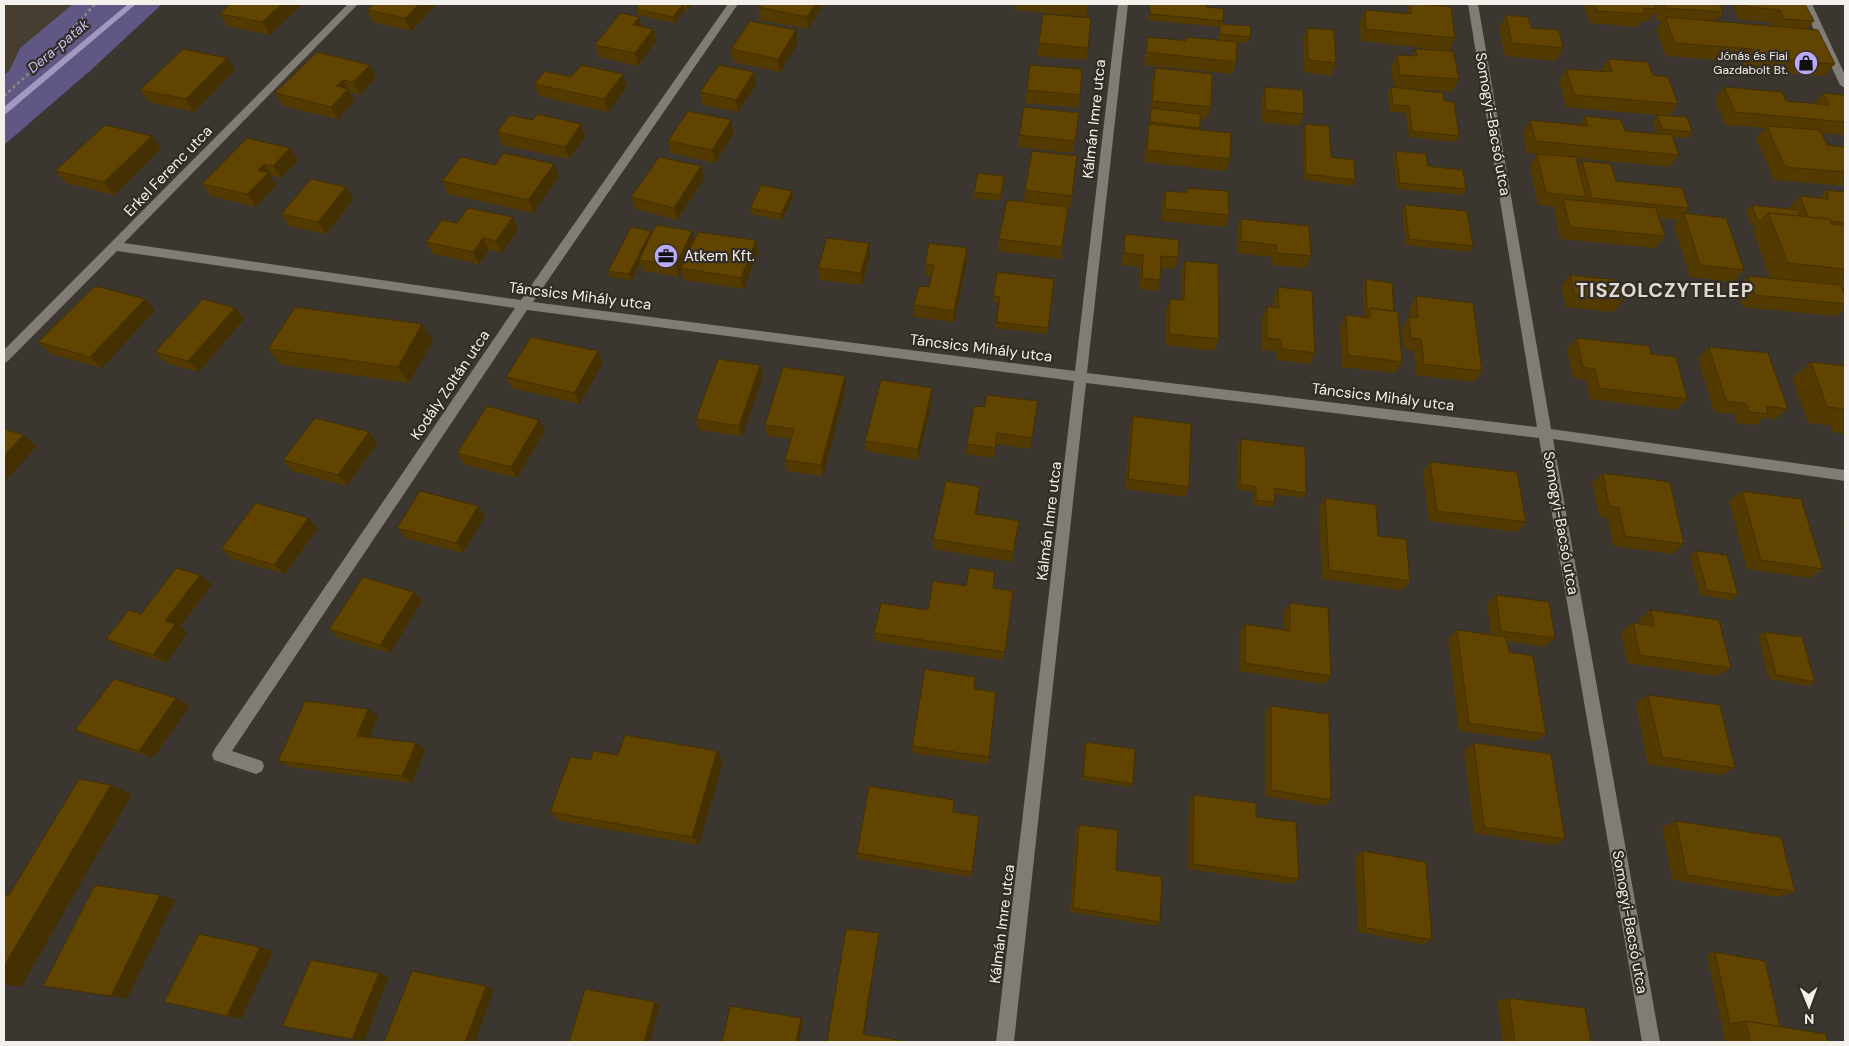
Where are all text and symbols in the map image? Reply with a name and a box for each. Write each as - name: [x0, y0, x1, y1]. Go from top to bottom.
- water label: Dera-patak: [24, 15, 93, 77]
- place label: Jónás és Fiai Gazdabolt Bt.: [1713, 48, 1788, 78]
- shop icon: Jónás és Fiai Gazdabolt Bt.: [1793, 50, 1819, 76]
- street label: Somogyi-Bacsó utca: [1471, 51, 1515, 197]
- street label: Kálmán Imre utca: [1078, 58, 1110, 180]
- street label: Erkel Ferenc utca: [119, 121, 217, 221]
- office icon: Atkem Kft.: [653, 243, 679, 269]
- place label: Atkem Kft.: [684, 246, 755, 266]
- street label: Táncsics Mihály utca: [508, 277, 652, 315]
- district label: TISZOLCZYTELEP: [1576, 277, 1754, 303]
- street label: Kodály Zoltán utca: [406, 326, 494, 444]
- street label: Táncsics Mihály utca: [909, 329, 1053, 367]
- street label: Táncsics Mihály utca: [1311, 378, 1455, 416]
- street label: Somogyi-Bacsó utca: [1539, 450, 1583, 596]
- street label: Kálmán Imre utca: [1032, 460, 1066, 582]
- street label: Somogyi-Bacsó utca: [1608, 849, 1652, 995]
- street label: Kálmán Imre utca: [985, 863, 1019, 985]
- north arrow: [1784, 981, 1834, 1031]
- text: N: [1804, 1010, 1814, 1028]

